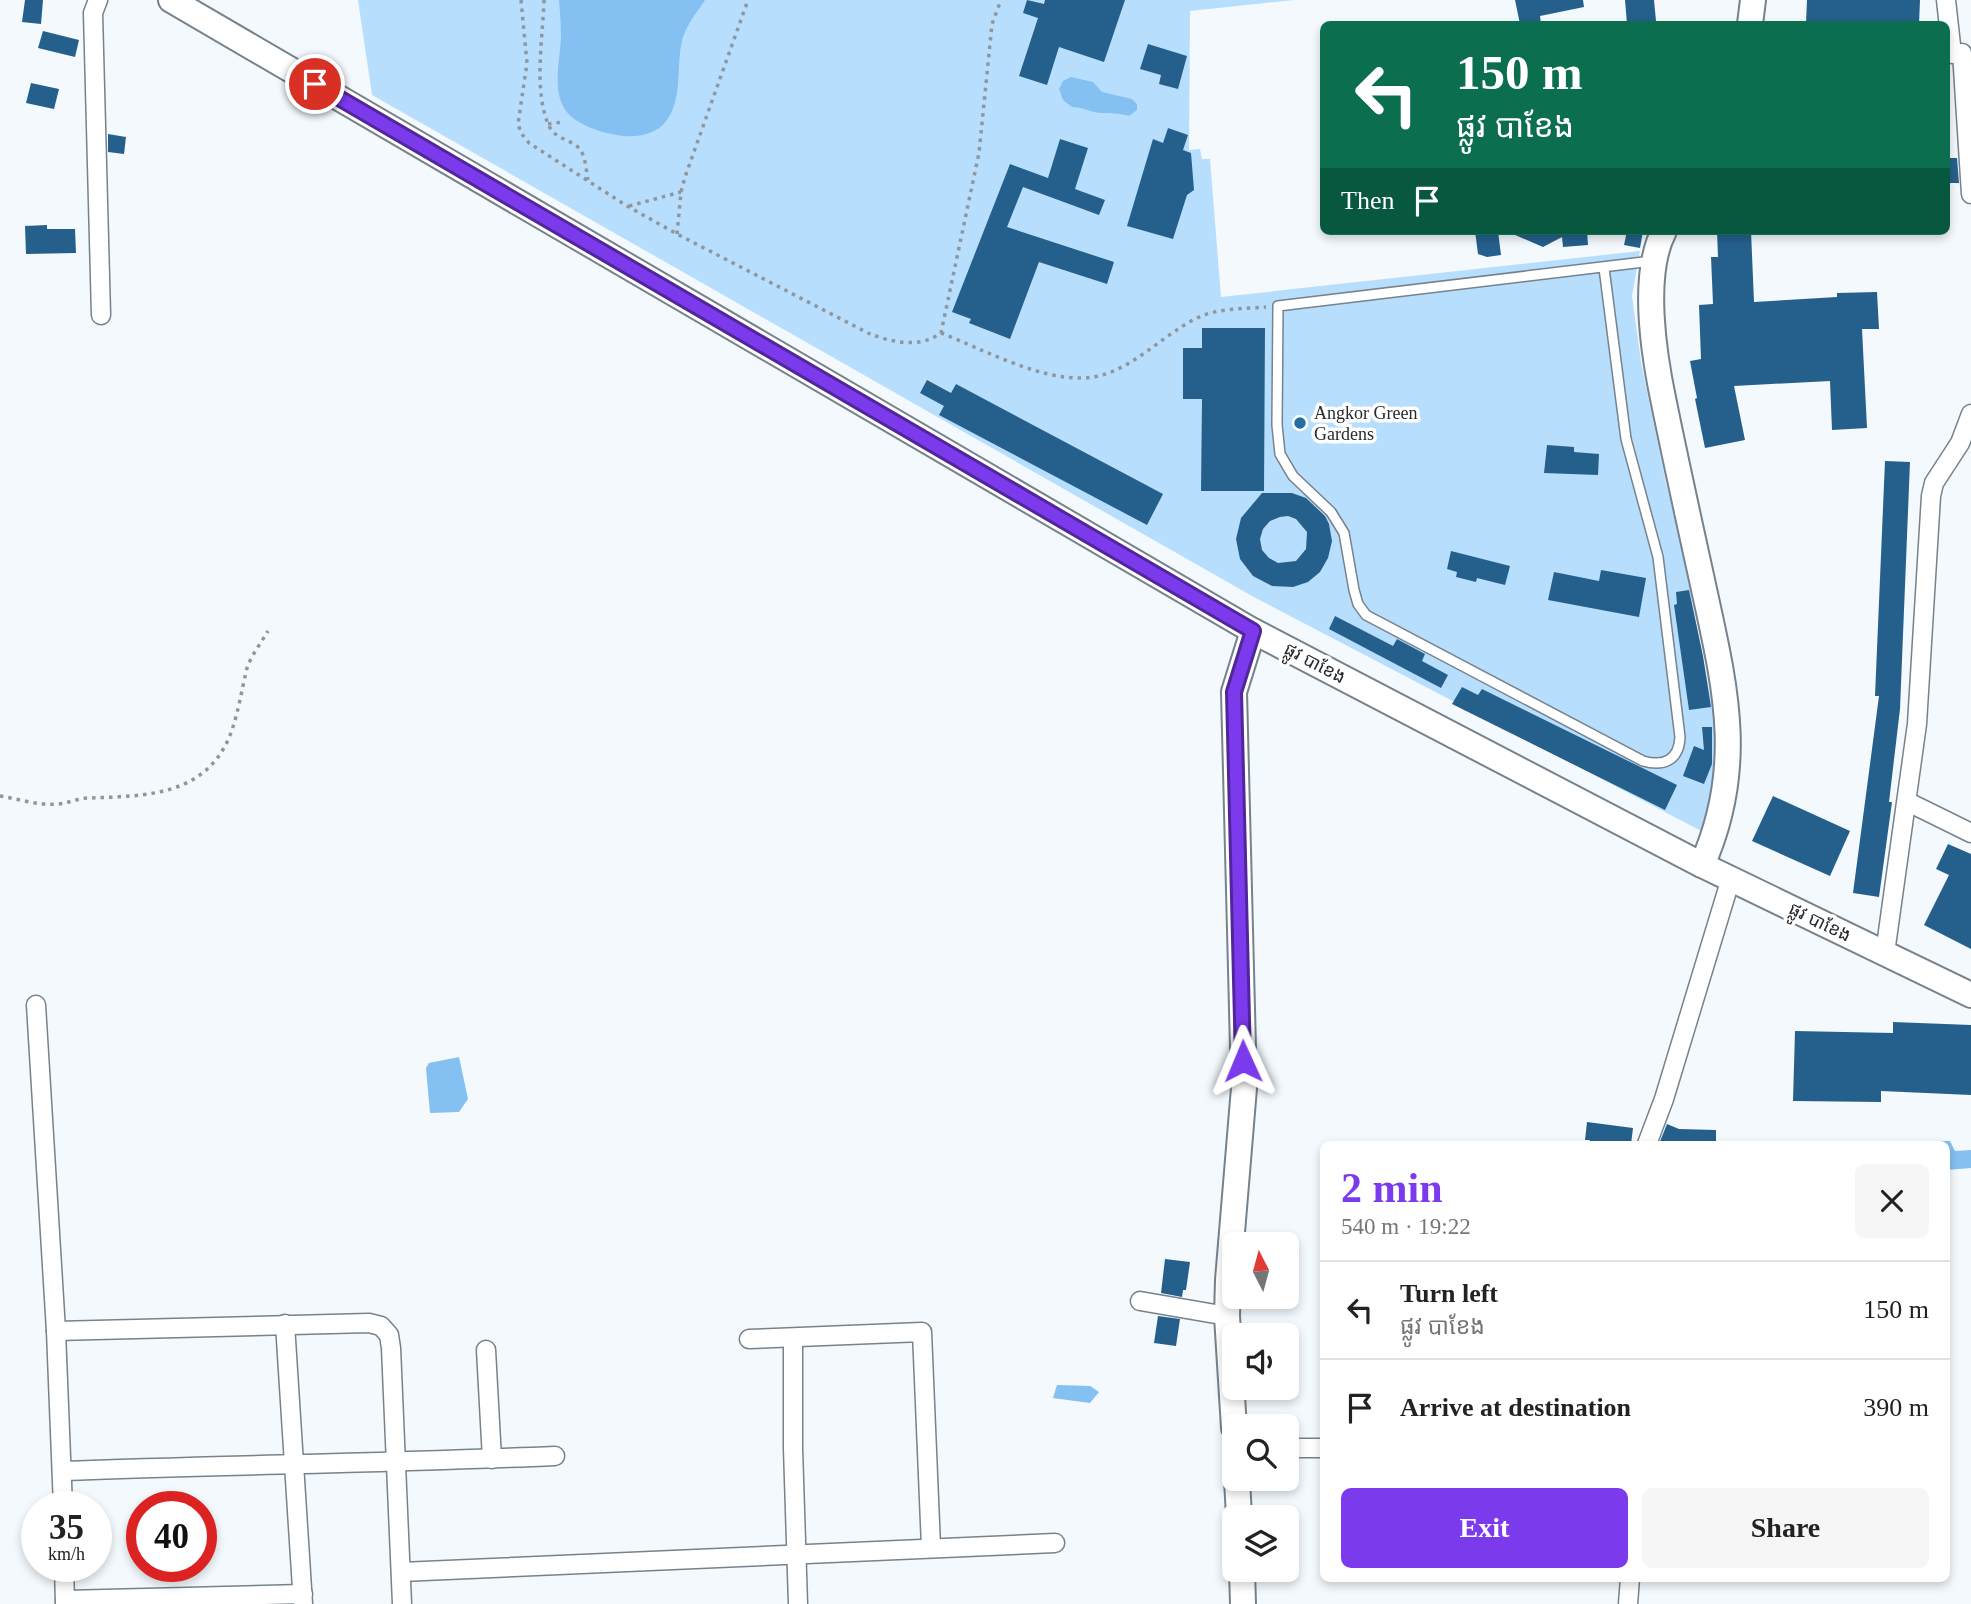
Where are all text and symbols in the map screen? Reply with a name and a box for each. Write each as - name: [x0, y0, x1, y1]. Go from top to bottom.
- text: 150 m: [1456, 45, 1583, 100]
- icon: left: [1341, 49, 1432, 140]
- pin: [285, 54, 345, 114]
- icon: arrive: [296, 65, 334, 103]
- text: ផ្លូវ បាខែង: [1456, 108, 1574, 144]
- icon: arrive: [1408, 182, 1446, 220]
- text: Then: [1341, 186, 1394, 215]
- place label: Angkor Green Gardens: [1314, 403, 1417, 444]
- marker: Angkor Green Gardens: [1292, 415, 1308, 431]
- street label: ផ្លូវ បាខែង: [1278, 639, 1349, 693]
- street label: ផ្លូវ បាខែង: [1783, 898, 1854, 951]
- position arrow: [1206, 1024, 1280, 1098]
- button: close: [1855, 1164, 1929, 1238]
- text: 2 min: [1341, 1165, 1443, 1211]
- text: 540 m · 19:22: [1341, 1214, 1471, 1239]
- north arrow: [1222, 1232, 1298, 1309]
- map controls: [1222, 1232, 1299, 1582]
- text: Turn left: [1400, 1279, 1498, 1308]
- icon: left: [1341, 1291, 1379, 1329]
- text: 150 m: [1863, 1295, 1929, 1324]
- text: ផ្លូវ បាខែង: [1400, 1314, 1485, 1339]
- button: sound: [1222, 1323, 1299, 1400]
- icon: arrive: [1341, 1389, 1379, 1427]
- text: Arrive at destination: [1400, 1393, 1631, 1422]
- text: 390 m: [1863, 1393, 1929, 1422]
- button: search: [1222, 1414, 1299, 1491]
- button: Exit: [1341, 1488, 1628, 1568]
- button: Share: [1642, 1488, 1929, 1568]
- speed limit sign: 40: [126, 1491, 217, 1582]
- button: layers: [1222, 1505, 1299, 1582]
- text: 35: [49, 1508, 84, 1547]
- text: km/h: [48, 1544, 85, 1564]

